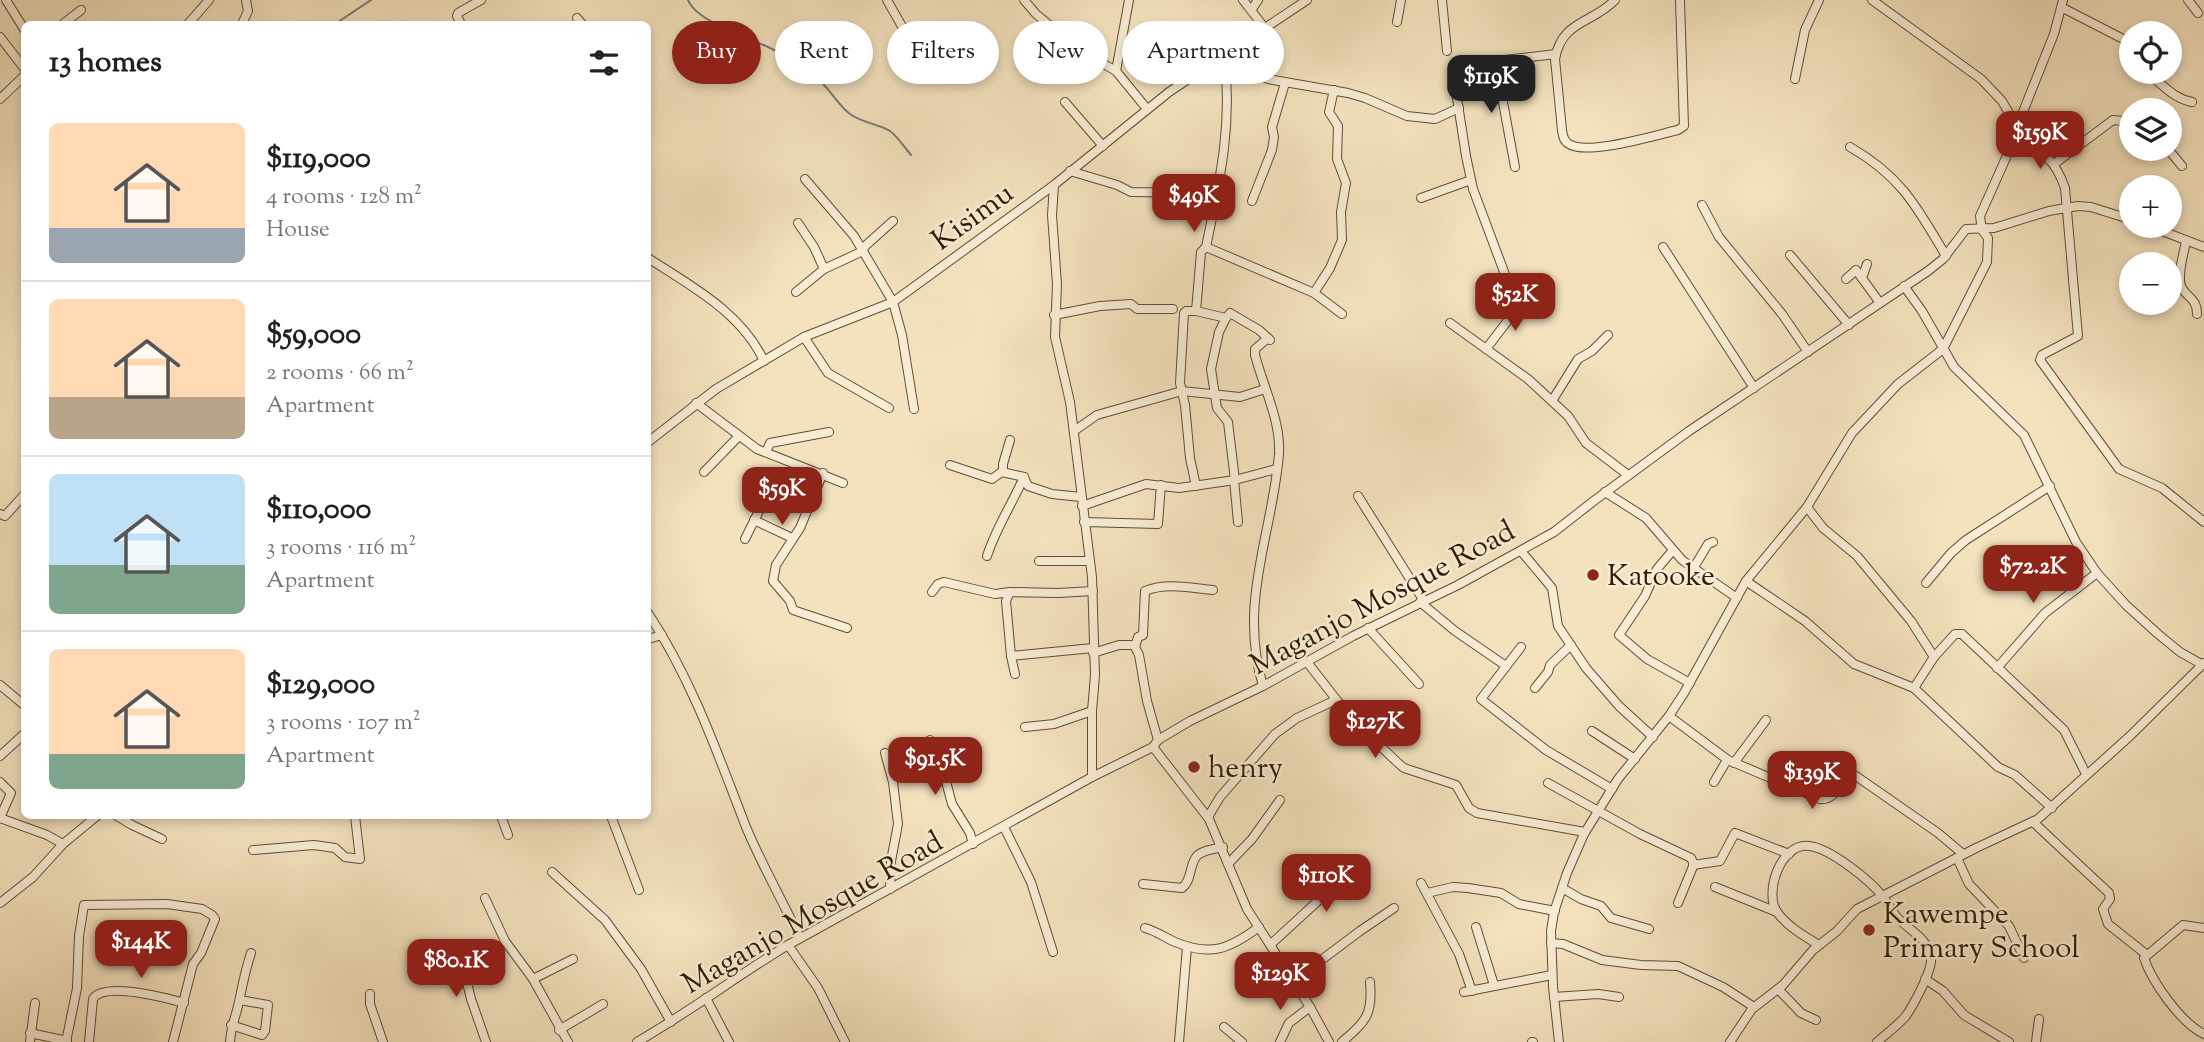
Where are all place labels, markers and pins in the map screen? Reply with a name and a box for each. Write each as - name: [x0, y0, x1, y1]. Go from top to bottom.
- pin: $119K: [1442, 55, 1540, 115]
- pin: $159K: [1991, 111, 2089, 171]
- pin: $49K: [1153, 174, 1235, 234]
- pin: $52K: [1474, 274, 1556, 333]
- pin: $59K: [741, 468, 823, 527]
- pin: $72.2K: [1976, 546, 2090, 605]
- place label: Katooke: [1607, 556, 1715, 599]
- marker: Katooke: [1585, 567, 1601, 583]
- pin: $127K: [1326, 700, 1424, 760]
- pin: $91.5K: [878, 738, 992, 797]
- place label: henry: [1208, 748, 1283, 791]
- pin: $139K: [1763, 752, 1861, 811]
- marker: henry: [1186, 759, 1202, 775]
- pin: $110K: [1277, 855, 1375, 914]
- place label: Kawempe Primary School: [1883, 894, 2080, 971]
- pin: $144K: [92, 920, 190, 980]
- marker: Kawempe Primary School: [1861, 922, 1877, 938]
- pin: $80.1K: [399, 940, 513, 999]
- pin: $129K: [1231, 953, 1329, 1012]

